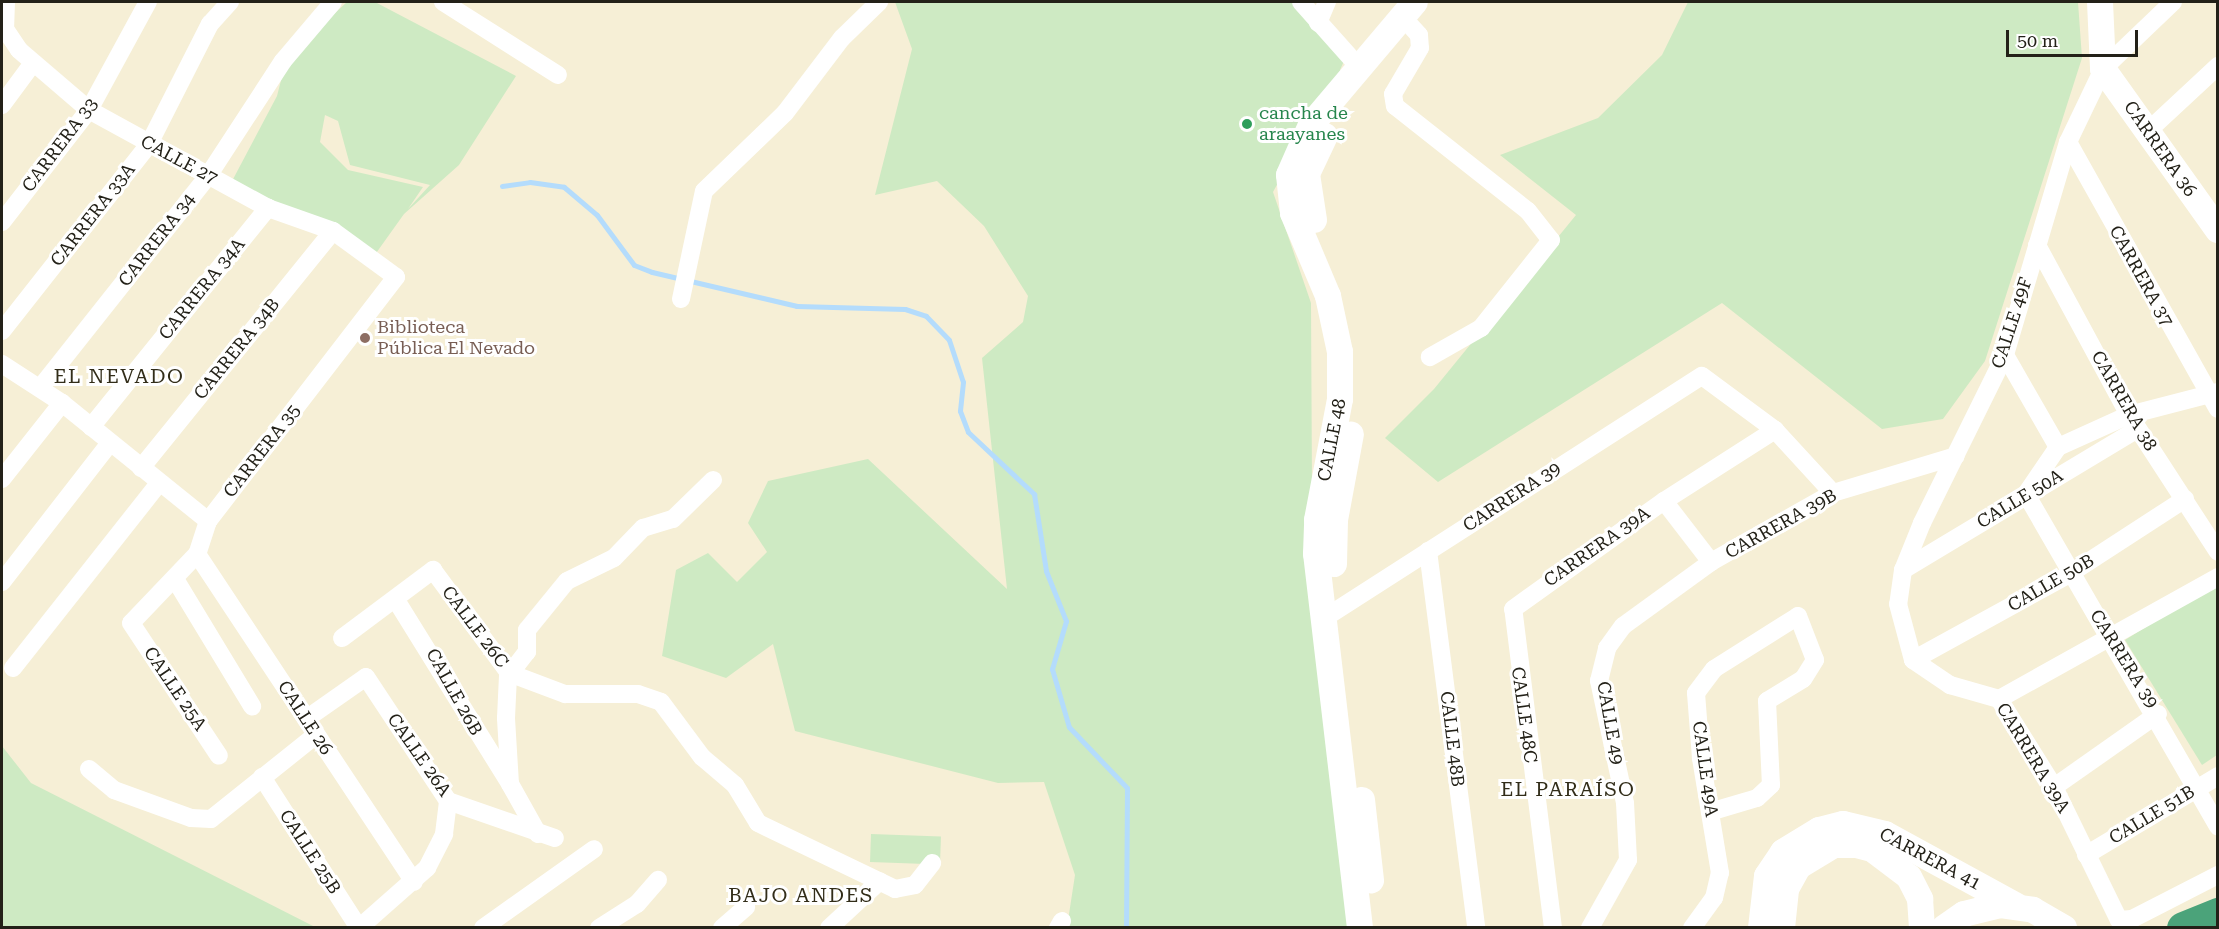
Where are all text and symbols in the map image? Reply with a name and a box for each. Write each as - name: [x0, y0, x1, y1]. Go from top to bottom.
- scale bar: [2009, 18, 2141, 56]
- text: 50 m: [2017, 30, 2058, 51]
- street label: CARRERA 33: [18, 94, 102, 196]
- street label: CARRERA 36: [2119, 97, 2201, 201]
- place label: cancha de araayanes: [1259, 103, 1348, 146]
- marker: cancha de araayanes: [1240, 117, 1254, 131]
- street label: CALLE 27: [137, 131, 221, 189]
- street label: CARRERA 33A: [46, 159, 140, 271]
- street label: CARRERA 34: [114, 189, 200, 291]
- street label: CARRERA 37: [2104, 222, 2178, 330]
- street label: CARRERA 34A: [154, 234, 250, 344]
- street label: CALLE 49F: [1987, 275, 2037, 371]
- street label: CARRERA 34B: [190, 294, 284, 404]
- place label: Biblioteca Pública El Nevado: [377, 317, 535, 360]
- marker: Biblioteca Pública El Nevado: [358, 331, 372, 345]
- street label: CARRERA 38: [2087, 347, 2161, 455]
- district label: EL NEVADO: [54, 364, 184, 388]
- street label: CALLE 48: [1313, 397, 1351, 483]
- street label: CARRERA 35: [219, 400, 305, 502]
- street label: CARRERA 39: [1459, 457, 1565, 537]
- street label: CALLE 50A: [1973, 465, 2067, 533]
- street label: CARRERA 39B: [1722, 484, 1840, 564]
- street label: CARRERA 39A: [1540, 502, 1654, 592]
- street label: CALLE 50B: [2004, 550, 2098, 616]
- street label: CALLE 26C: [437, 582, 513, 672]
- street label: CARRERA 39: [2085, 606, 2163, 712]
- street label: CALLE 25A: [139, 643, 211, 735]
- street label: CALLE 26B: [421, 645, 487, 739]
- street label: CALLE 48C: [1507, 666, 1541, 764]
- street label: CALLE 26: [273, 677, 337, 759]
- street label: CALLE 49: [1592, 680, 1628, 766]
- street label: CALLE 48B: [1435, 690, 1469, 788]
- street label: CARRERA 39A: [1992, 699, 2074, 817]
- street label: CALLE 26A: [382, 709, 456, 801]
- street label: CALLE 49A: [1688, 720, 1722, 818]
- district label: EL PARAÍSO: [1501, 777, 1635, 801]
- street label: CALLE 51B: [2105, 781, 2199, 849]
- street label: CALLE 25B: [275, 806, 345, 898]
- street label: CARRERA 41: [1875, 823, 1985, 895]
- district label: BAJO ANDES: [728, 883, 874, 907]

